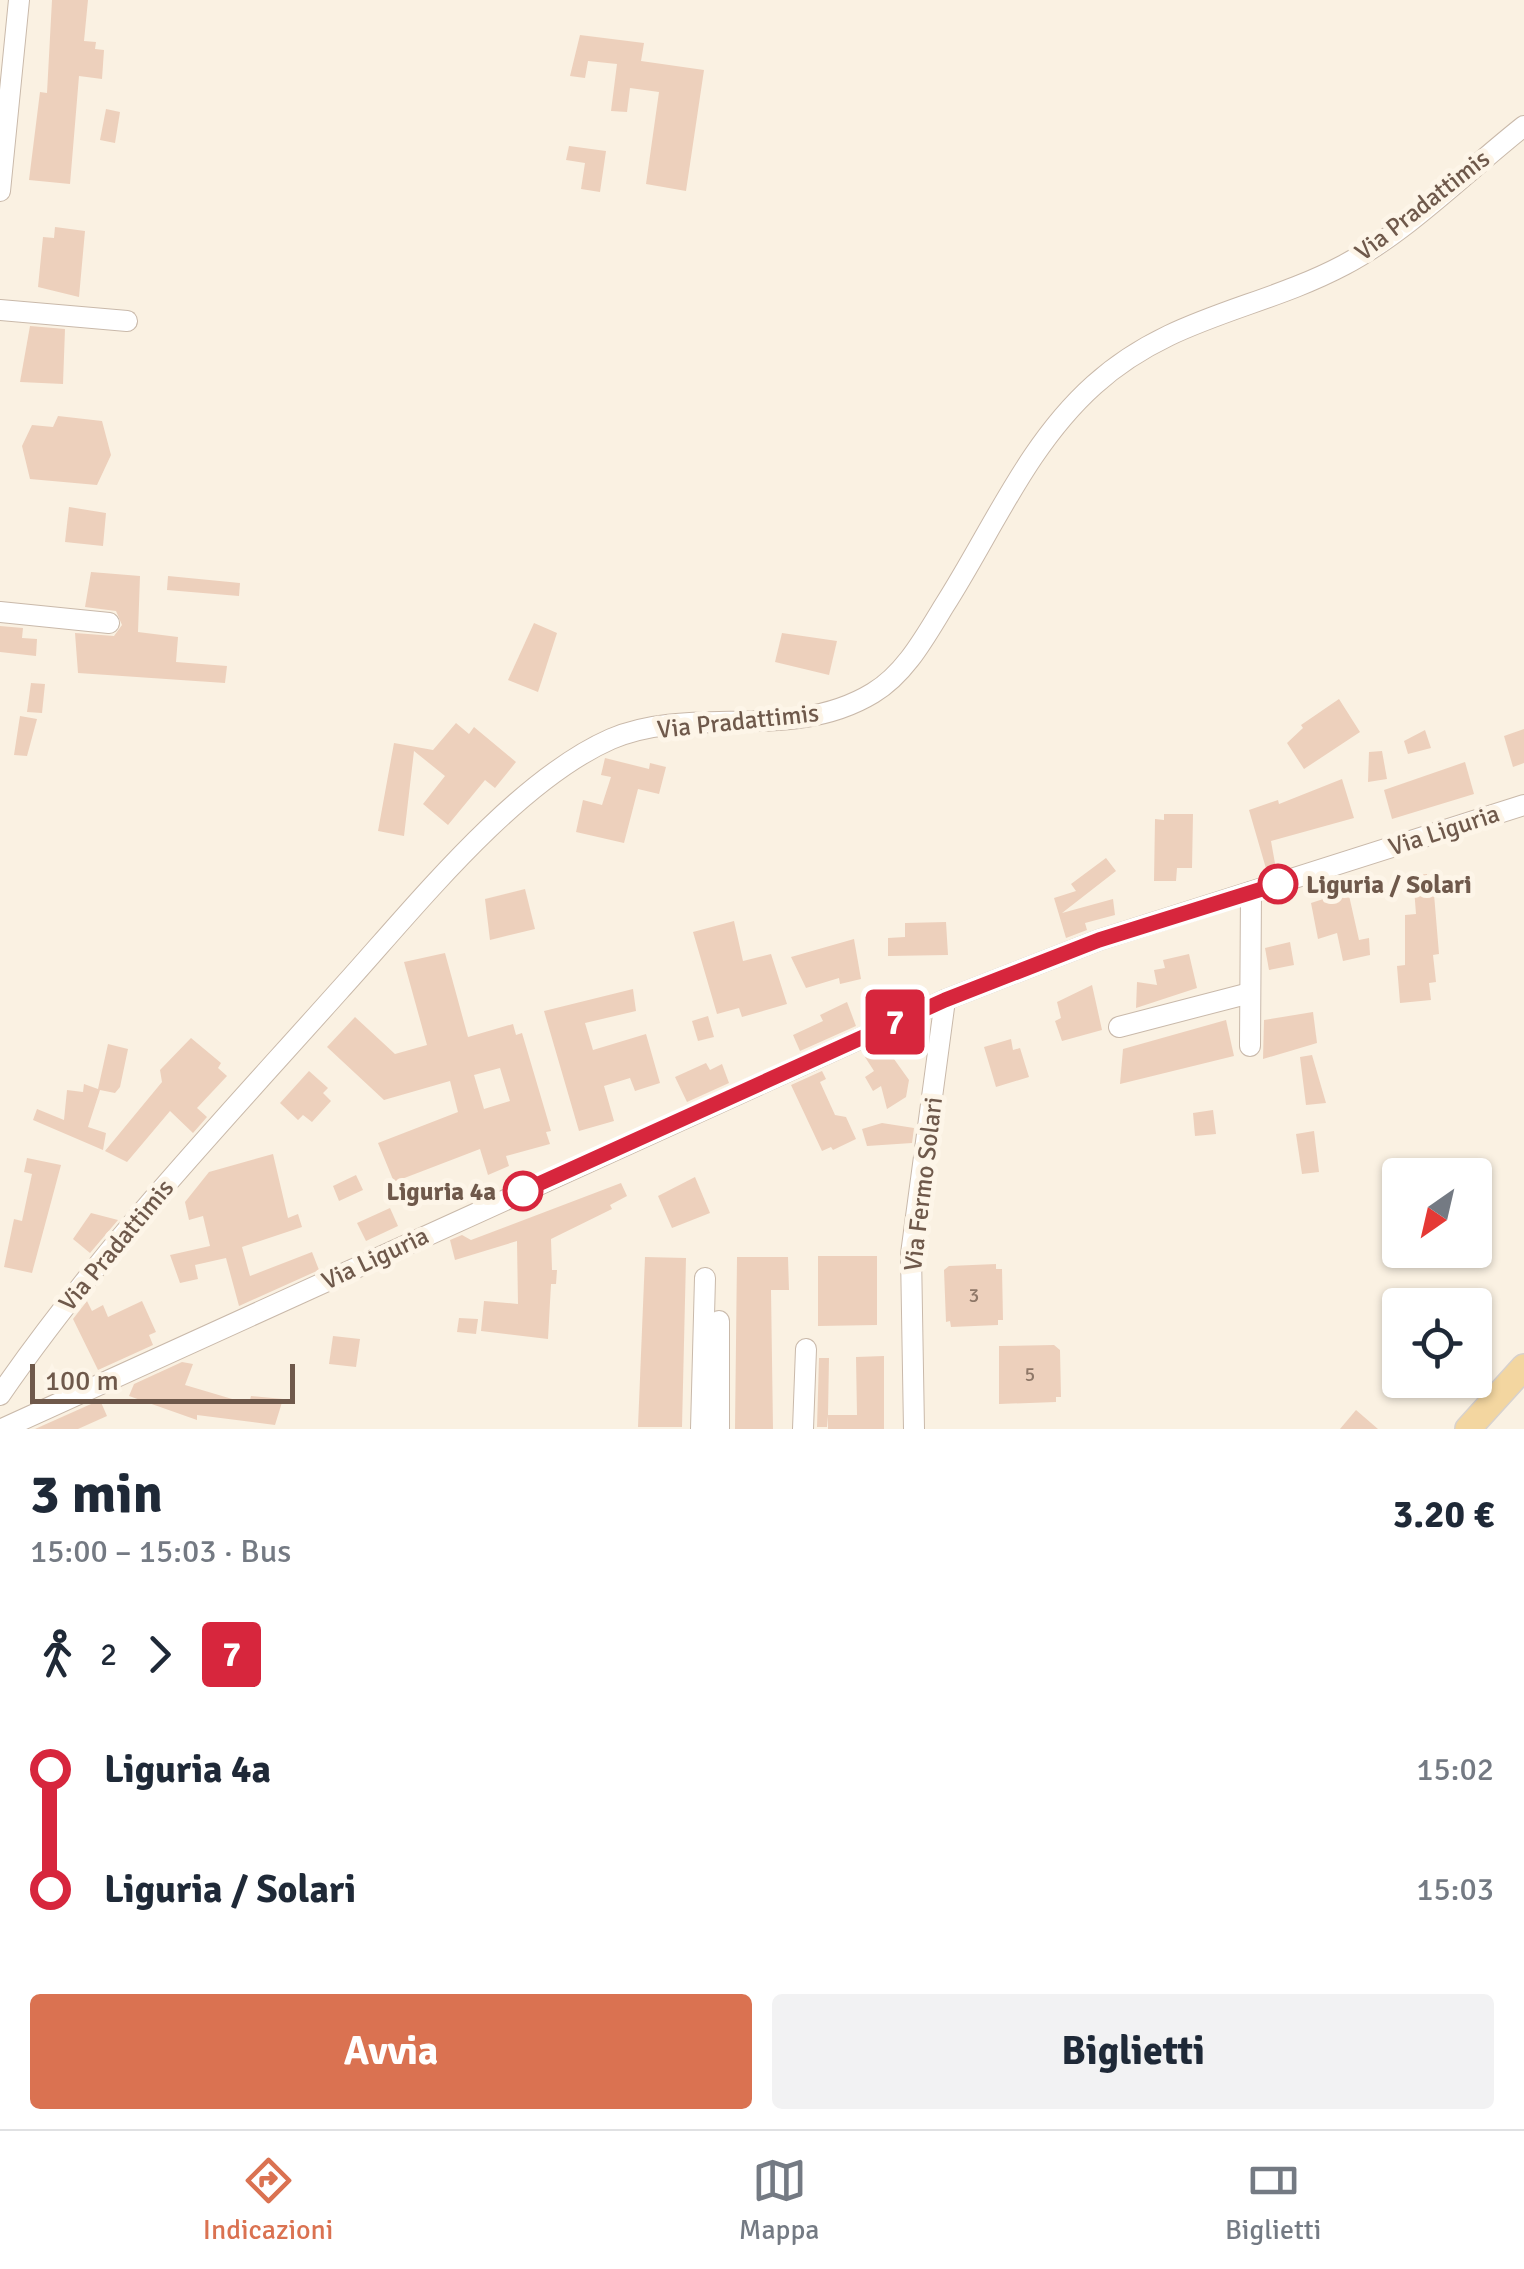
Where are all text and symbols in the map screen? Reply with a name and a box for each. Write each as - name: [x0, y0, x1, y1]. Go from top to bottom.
- street label: Via Pradattimis: [1348, 143, 1496, 267]
- street label: Via Pradattimis: [656, 697, 820, 745]
- street label: Via Liguria: [1385, 798, 1503, 862]
- marker: Liguria / Solari: [1259, 865, 1297, 903]
- place label: Liguria / Solari: [1306, 869, 1472, 900]
- line badge: 7: [862, 990, 928, 1054]
- text: 7: [886, 1001, 904, 1044]
- street label: Via Fermo Solari: [897, 1095, 949, 1273]
- north arrow: [1382, 1158, 1492, 1268]
- map controls: [1382, 1158, 1492, 1398]
- marker: Liguria 4a: [504, 1172, 542, 1210]
- street label: Via Pradattimis: [52, 1173, 180, 1317]
- place label: Liguria 4a: [386, 1176, 496, 1207]
- street label: Via Liguria: [316, 1220, 434, 1296]
- house number: 3: [969, 1283, 979, 1308]
- button: locate: [1382, 1288, 1492, 1398]
- scale bar: [30, 1359, 295, 1404]
- house number: 5: [1025, 1362, 1035, 1387]
- text: 100 m: [45, 1364, 119, 1398]
- text: 3 min: [30, 1460, 163, 1528]
- text: 3.20 €: [1393, 1491, 1494, 1538]
- text: 15:00 – 15:03 · Bus: [30, 1532, 291, 1571]
- icon: walk: [30, 1627, 85, 1682]
- icon: forward: [132, 1627, 187, 1682]
- text: 7: [222, 1633, 241, 1676]
- text: 2: [100, 1635, 117, 1674]
- text: Liguria 4a: [104, 1746, 271, 1793]
- text: 15:02: [1416, 1750, 1494, 1789]
- text: Liguria / Solari: [104, 1866, 356, 1913]
- text: 15:03: [1416, 1870, 1494, 1909]
- button: Avvia: [30, 1994, 752, 2109]
- button: Biglietti: [772, 1994, 1494, 2109]
- tab: Indicazioni: [203, 2153, 333, 2247]
- tab: Mappa: [739, 2153, 820, 2247]
- tab: Biglietti: [1225, 2153, 1321, 2247]

